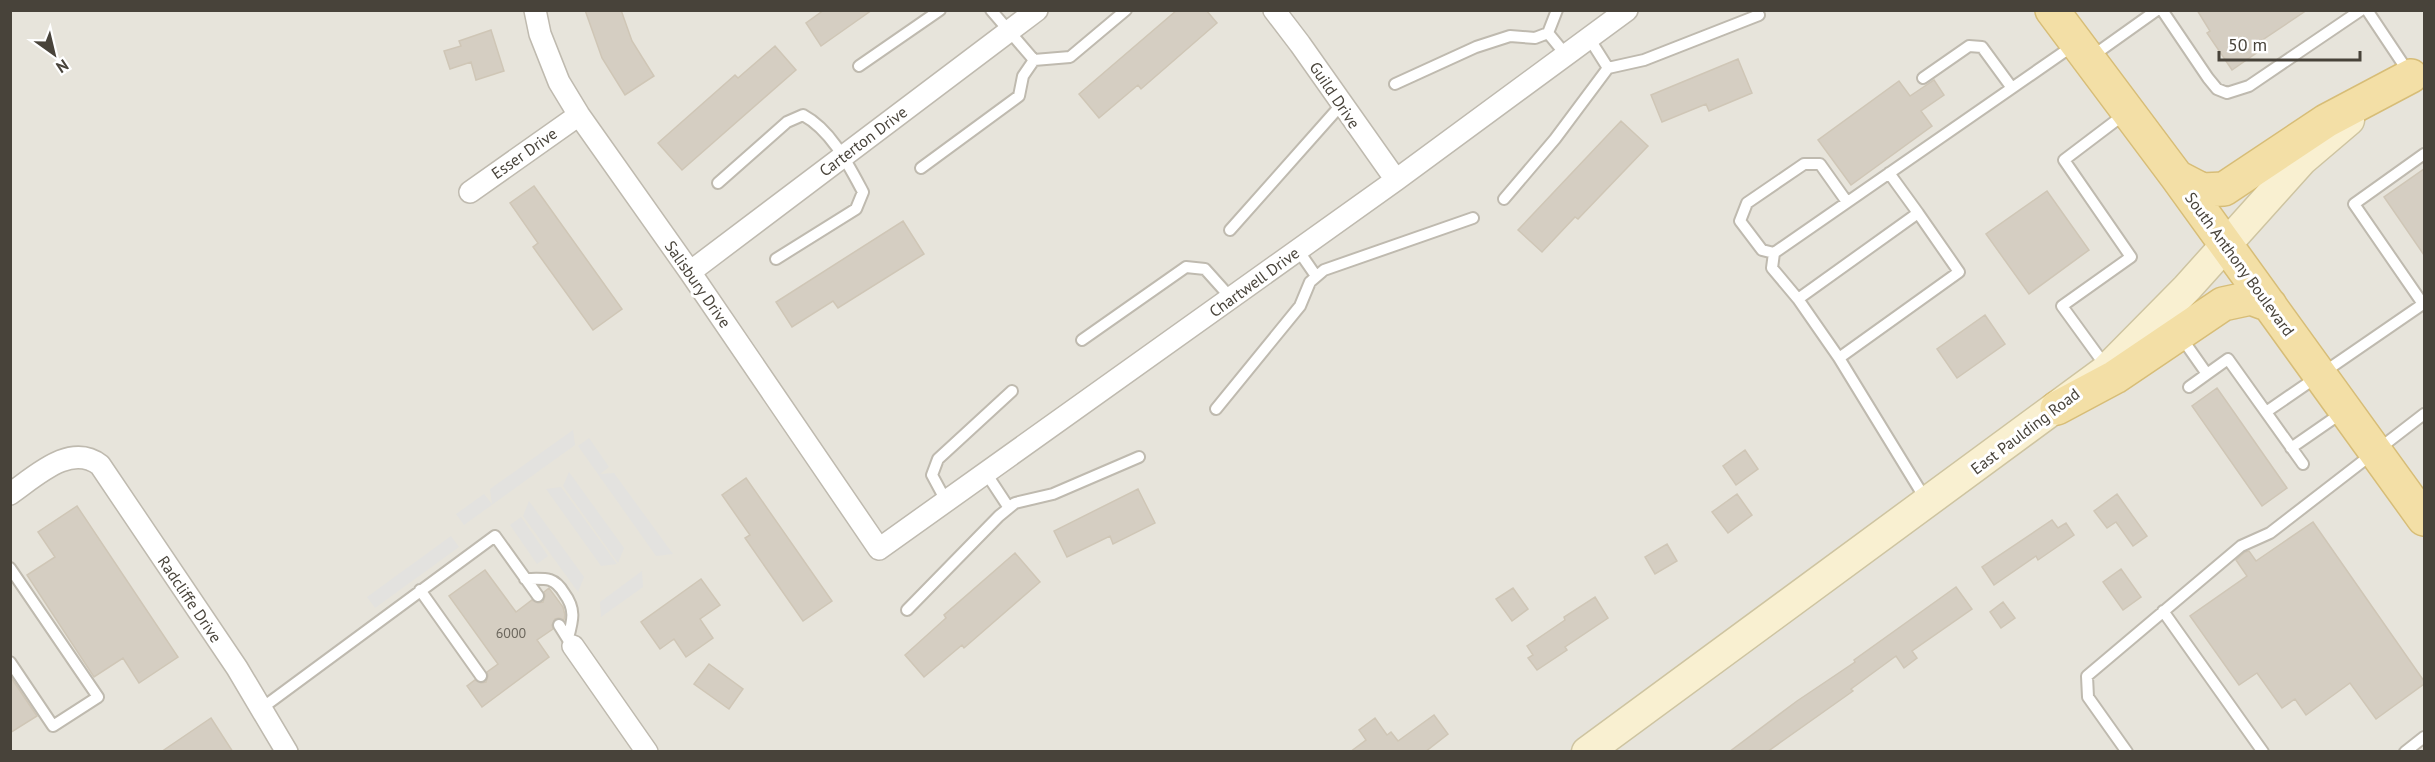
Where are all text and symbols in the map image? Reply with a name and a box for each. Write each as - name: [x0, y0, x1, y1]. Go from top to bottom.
- north arrow: [24, 24, 84, 84]
- scale bar: [2219, 24, 2360, 62]
- text: 50 m: [2228, 33, 2267, 56]
- text: N: [52, 55, 72, 78]
- street label: Guild Drive: [1305, 58, 1365, 132]
- street label: Carterton Drive: [815, 101, 911, 181]
- street label: Esser Drive: [487, 123, 561, 183]
- street label: South Anthony Boulevard: [2181, 188, 2299, 340]
- street label: Salisbury Drive: [661, 237, 735, 331]
- street label: Chartwell Drive: [1205, 243, 1303, 321]
- street label: East Paulding Road: [1967, 384, 2083, 478]
- street label: Radcliffe Drive: [154, 552, 226, 646]
- house number: 6000: [496, 624, 527, 642]

